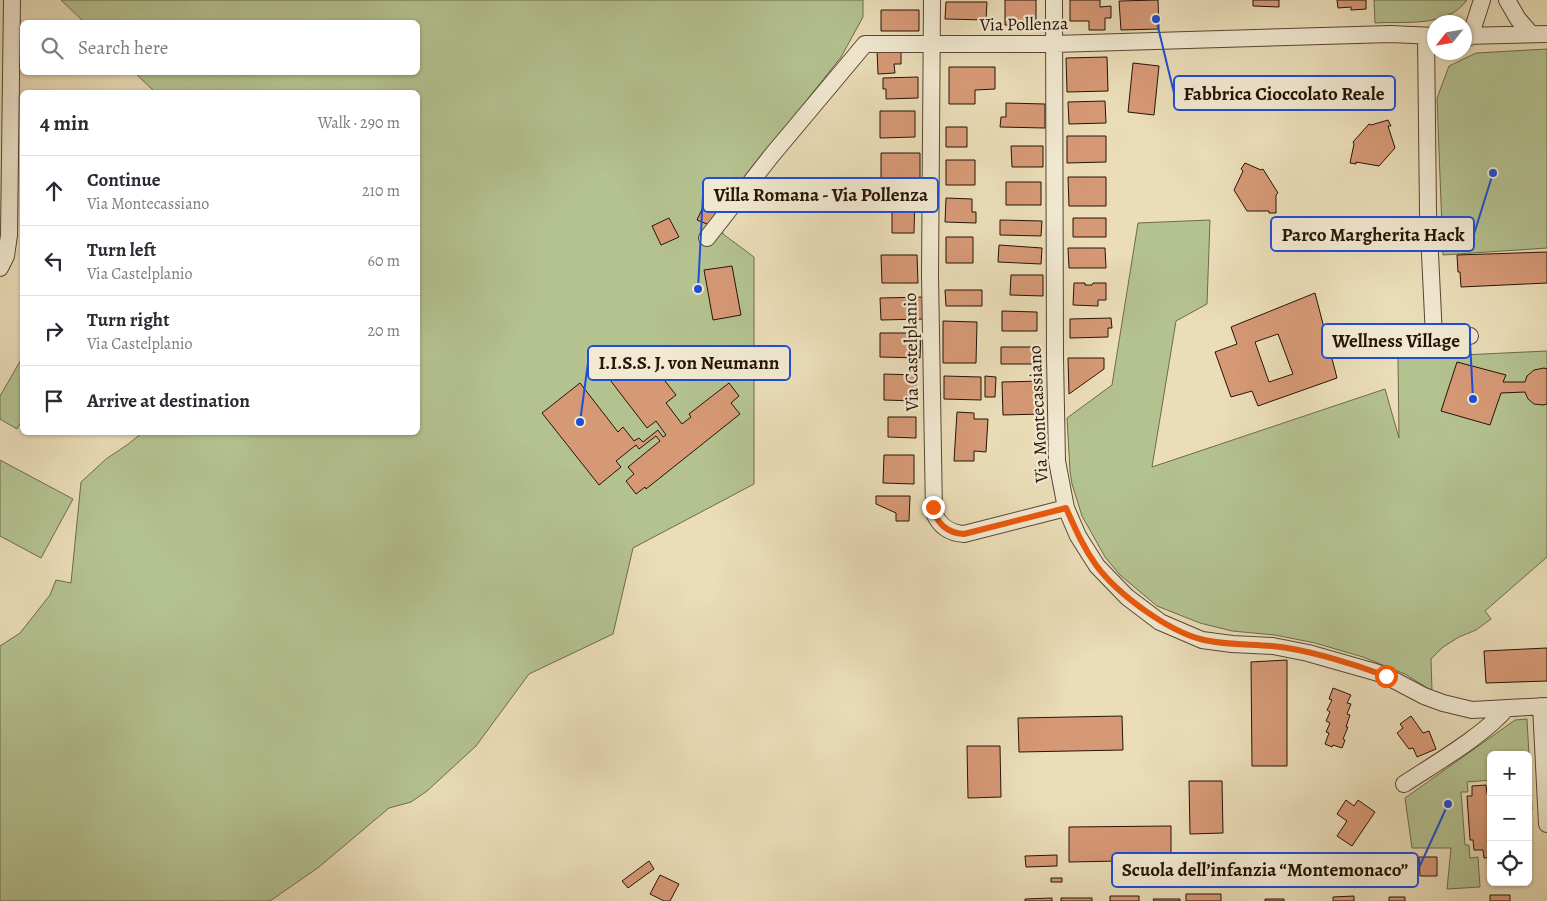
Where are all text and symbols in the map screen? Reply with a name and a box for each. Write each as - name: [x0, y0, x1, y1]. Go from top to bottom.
- street label: Via Pollenza: [978, 11, 1069, 37]
- north arrow: [1427, 15, 1472, 60]
- search box: [20, 20, 420, 75]
- icon: search: [38, 34, 66, 62]
- text: Search here: [78, 35, 168, 61]
- callout: Fabbrica Cioccolato Reale: [1174, 76, 1395, 110]
- text: Fabbrica Cioccolato Reale: [1183, 81, 1385, 107]
- text: 4 min: [40, 109, 89, 137]
- text: Walk · 290 m: [318, 112, 400, 134]
- text: Continue: [87, 167, 161, 193]
- icon: ahead: [40, 177, 68, 205]
- callout: Villa Romana - Via Pollenza: [703, 178, 938, 212]
- text: 210 m: [362, 180, 400, 202]
- text: Villa Romana - Via Pollenza: [713, 182, 929, 208]
- text: Via Montecassiano: [87, 193, 209, 215]
- callout: Parco Margherita Hack: [1271, 217, 1474, 251]
- text: Parco Margherita Hack: [1281, 222, 1465, 248]
- text: Turn left: [87, 237, 156, 263]
- icon: left: [40, 247, 68, 275]
- text: 60 m: [368, 250, 400, 272]
- text: Via Castelplanio: [87, 263, 193, 285]
- street label: Via Castelplanio: [898, 292, 924, 413]
- text: Turn right: [87, 307, 169, 333]
- icon: right: [40, 317, 68, 345]
- text: 20 m: [367, 320, 400, 342]
- callout: Wellness Village: [1322, 324, 1470, 358]
- text: Wellness Village: [1331, 328, 1460, 354]
- text: Via Castelplanio: [87, 333, 193, 355]
- street label: Via Montecassiano: [1022, 345, 1054, 484]
- callout: I.I.S.S. J. von Neumann: [588, 346, 790, 380]
- text: I.I.S.S. J. von Neumann: [599, 350, 780, 376]
- icon: arrive: [40, 387, 68, 415]
- text: Arrive at destination: [87, 388, 250, 414]
- route end: [922, 496, 945, 519]
- route start: [1375, 665, 1398, 688]
- map controls: [1487, 751, 1532, 886]
- button: +: [1487, 751, 1532, 796]
- button: −: [1487, 796, 1532, 841]
- button: locate: [1487, 841, 1532, 886]
- callout: Scuola dell’infanzia “Montemonaco”: [1112, 853, 1418, 887]
- text: Scuola dell’infanzia “Montemonaco”: [1122, 857, 1408, 883]

